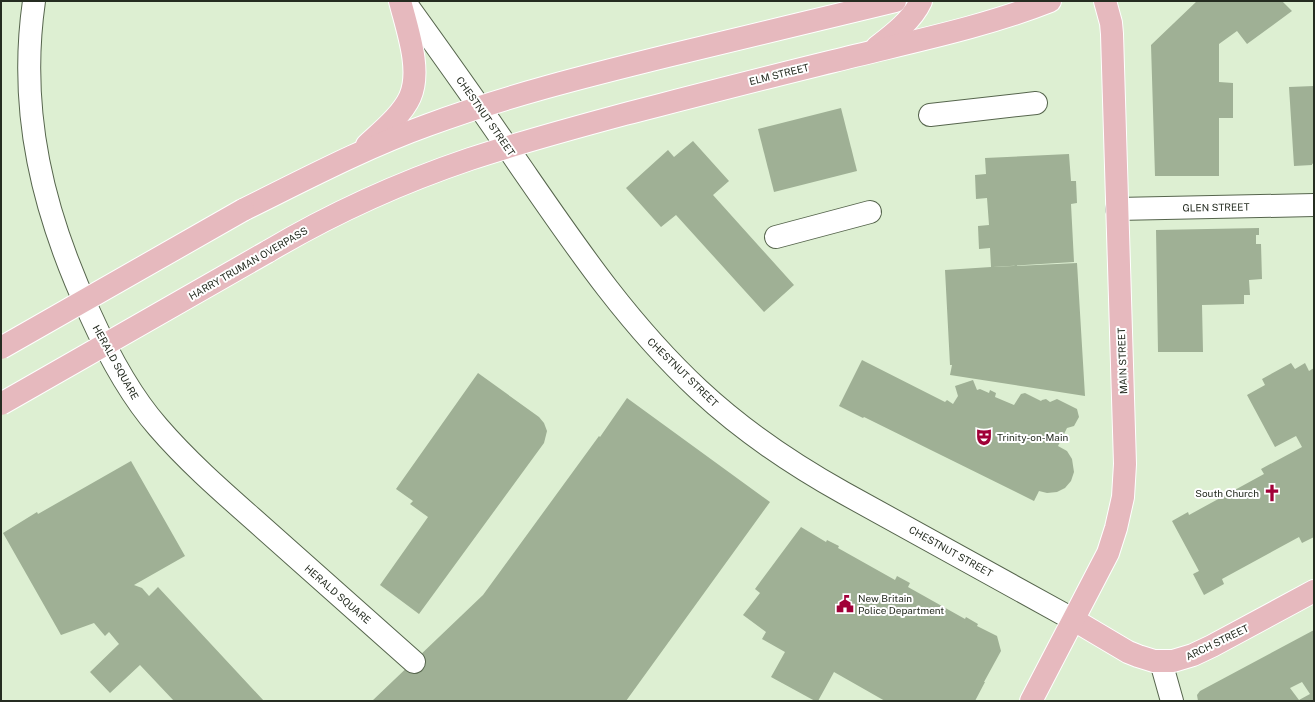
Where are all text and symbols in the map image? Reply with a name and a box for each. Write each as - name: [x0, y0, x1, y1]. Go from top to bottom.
- street label: ELM STREET: [748, 61, 810, 87]
- street label: CHESTNUT STREET: [454, 74, 518, 158]
- street label: GLEN STREET: [1182, 200, 1250, 214]
- street label: HARRY TRUMAN OVERPASS: [186, 224, 310, 302]
- street label: HERALD SQUARE: [90, 323, 142, 401]
- street label: MAIN STREET: [1115, 327, 1129, 394]
- street label: CHESTNUT STREET: [645, 335, 721, 409]
- theatre icon: Trinity-on-Main: [974, 427, 994, 447]
- place label: Trinity-on-Main: [997, 431, 1068, 443]
- church icon: South Church: [1262, 483, 1282, 503]
- place label: South Church: [1195, 487, 1259, 499]
- street label: CHESTNUT STREET: [907, 523, 995, 579]
- street label: HERALD SQUARE: [303, 562, 373, 626]
- place label: New Britain Police Department: [858, 592, 944, 616]
- public building icon: New Britain Police Department: [835, 594, 855, 614]
- street label: ARCH STREET: [1184, 622, 1250, 662]

